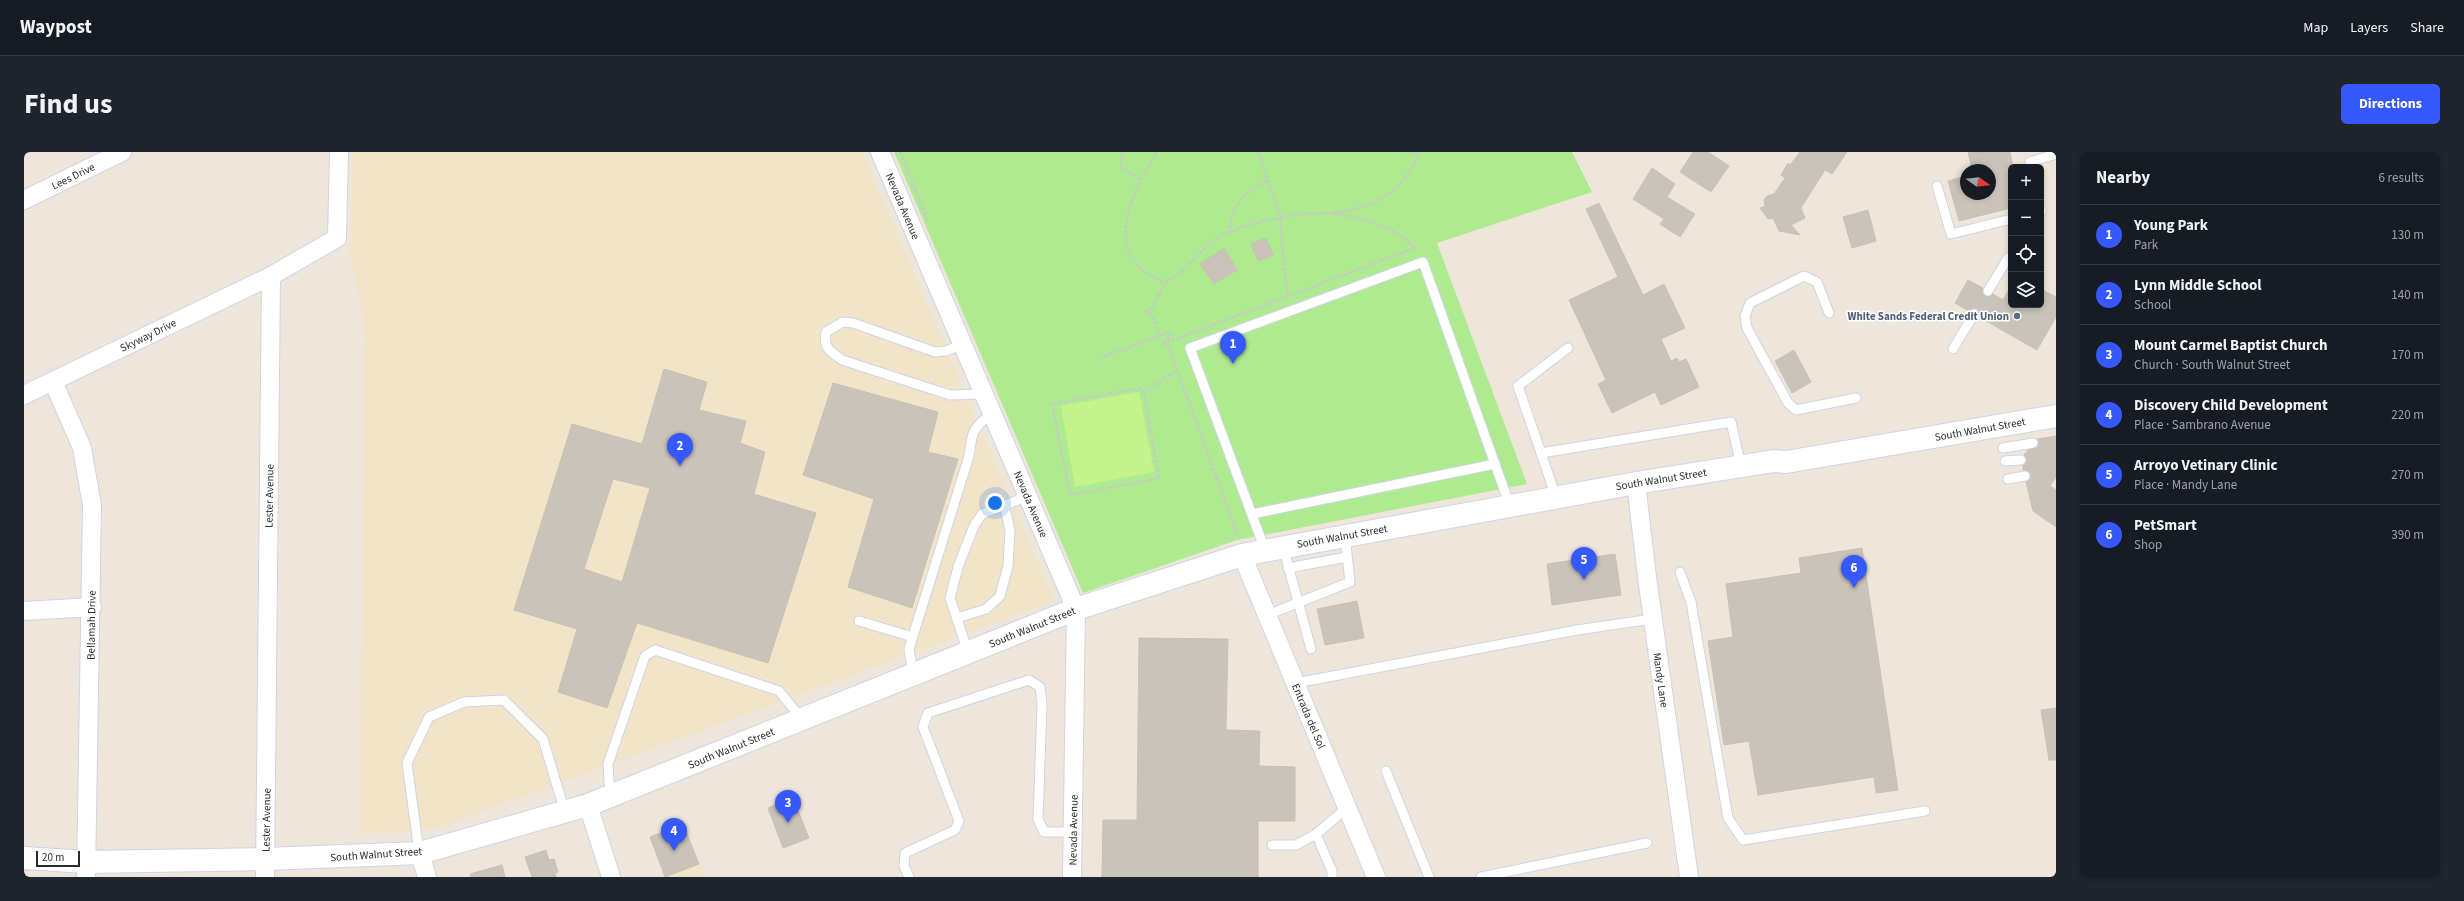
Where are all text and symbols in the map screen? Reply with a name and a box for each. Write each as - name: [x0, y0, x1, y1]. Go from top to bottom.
- text: Waypost: [20, 14, 92, 41]
- text: Map: [2303, 18, 2328, 38]
- text: Layers: [2350, 18, 2388, 38]
- text: Share: [2410, 18, 2444, 38]
- text: Find us: [24, 84, 112, 124]
- button: Directions: [2341, 84, 2440, 124]
- street label: Lees Drive: [49, 159, 98, 193]
- north arrow: [1960, 164, 1996, 200]
- map controls: [2008, 164, 2044, 308]
- button: +: [2008, 164, 2044, 200]
- text: Nearby: [2096, 166, 2150, 190]
- text: 6 results: [2379, 169, 2424, 187]
- street label: Nevada Avenue: [882, 171, 923, 242]
- button: −: [2008, 200, 2044, 236]
- text: Young Park: [2134, 215, 2208, 236]
- text: 1: [2106, 226, 2112, 244]
- text: 130 m: [2391, 226, 2424, 244]
- button: locate: [2008, 236, 2044, 272]
- text: Park: [2134, 236, 2158, 254]
- button: layers: [2008, 272, 2044, 308]
- text: Lynn Middle School: [2134, 275, 2262, 296]
- text: 2: [2106, 286, 2112, 304]
- text: 140 m: [2391, 286, 2424, 304]
- text: School: [2134, 296, 2171, 314]
- place label: White Sands Federal Credit Union: [1848, 309, 2009, 324]
- marker: White Sands Federal Credit Union: [2012, 311, 2022, 321]
- street label: Skyway Drive: [118, 315, 179, 356]
- pin: 1: [1220, 331, 1246, 364]
- text: Mount Carmel Baptist Church: [2134, 335, 2328, 356]
- text: 3: [2106, 346, 2112, 364]
- text: 170 m: [2391, 346, 2424, 364]
- text: Church · South Walnut Street: [2134, 356, 2290, 374]
- text: Discovery Child Development: [2134, 395, 2328, 416]
- text: 4: [2106, 406, 2112, 424]
- text: 220 m: [2391, 406, 2424, 424]
- street label: South Walnut Street: [1933, 414, 2027, 445]
- text: Place · Sambrano Avenue: [2134, 416, 2271, 434]
- pin: 2: [667, 433, 693, 466]
- text: Arroyo Vetinary Clinic: [2134, 455, 2277, 476]
- street label: Lester Avenue: [261, 463, 278, 528]
- street label: South Walnut Street: [1614, 465, 1708, 494]
- text: 5: [2106, 466, 2112, 484]
- text: 270 m: [2391, 466, 2424, 484]
- street label: Nevada Avenue: [1010, 469, 1051, 540]
- text: Place · Mandy Lane: [2134, 476, 2237, 494]
- your location: [985, 493, 1005, 513]
- text: PetSmart: [2134, 515, 2197, 536]
- street label: South Walnut Street: [1295, 521, 1389, 552]
- text: 6: [2106, 526, 2112, 544]
- text: 390 m: [2391, 526, 2424, 544]
- text: Shop: [2134, 536, 2162, 554]
- pin: 5: [1571, 547, 1597, 580]
- pin: 6: [1841, 555, 1867, 588]
- street label: Bellamah Drive: [83, 589, 100, 660]
- street label: South Walnut Street: [987, 603, 1078, 652]
- street label: Mandy Lane: [1649, 652, 1672, 709]
- street label: Entrada del Sol: [1288, 681, 1329, 751]
- street label: South Walnut Street: [686, 724, 777, 773]
- street label: Lester Avenue: [258, 787, 275, 852]
- pin: 3: [775, 790, 801, 823]
- street label: Nevada Avenue: [1065, 794, 1082, 866]
- pin: 4: [661, 818, 687, 851]
- street label: South Walnut Street: [330, 844, 423, 865]
- scale bar: [36, 849, 80, 868]
- text: 20 m: [42, 850, 64, 865]

